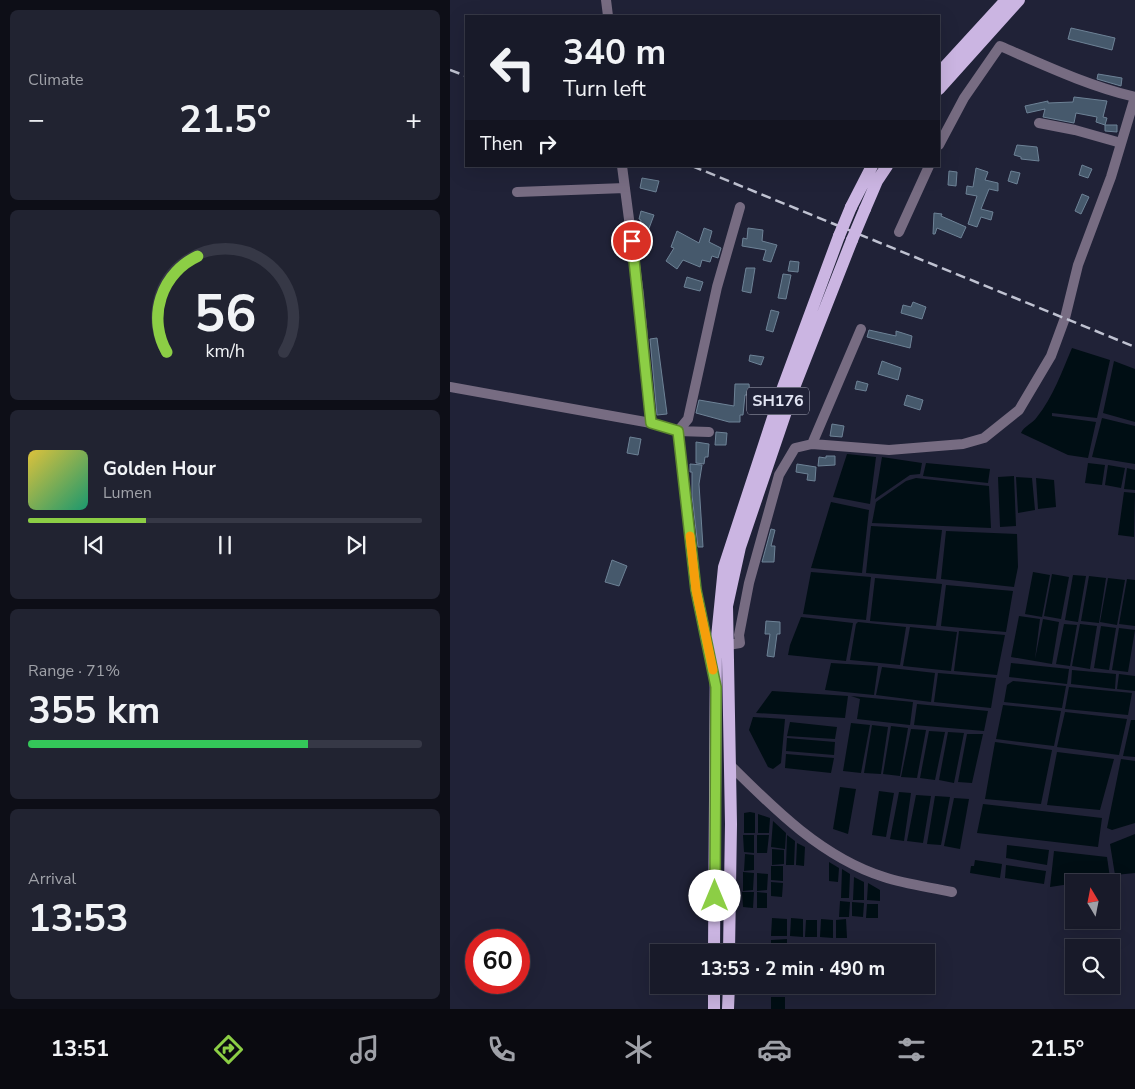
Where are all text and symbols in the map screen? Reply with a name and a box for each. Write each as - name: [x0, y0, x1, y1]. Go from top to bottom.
- text: 340 m: [563, 29, 666, 76]
- icon: left: [480, 35, 545, 100]
- text: Climate: [28, 69, 83, 91]
- text: Turn left: [563, 74, 646, 104]
- text: 21.5°: [179, 94, 271, 145]
- text: −: [28, 101, 45, 139]
- text: +: [405, 101, 422, 139]
- icon: right: [533, 130, 561, 158]
- text: Then: [480, 131, 523, 157]
- pin: [611, 220, 653, 262]
- icon: arrive: [618, 227, 646, 255]
- text: 56: [194, 278, 256, 349]
- text: km/h: [205, 339, 245, 363]
- road number: SH176: [747, 388, 809, 414]
- text: Golden Hour: [103, 456, 216, 482]
- text: Lumen: [103, 482, 152, 504]
- icon: previous: [80, 531, 108, 559]
- icon: pause: [211, 531, 239, 559]
- icon: next: [342, 531, 370, 559]
- text: Range · 71%: [28, 660, 120, 682]
- text: 355 km: [28, 685, 160, 736]
- text: Arrival: [28, 868, 76, 890]
- position arrow: [688, 869, 740, 921]
- north arrow: [1065, 874, 1120, 929]
- map controls: [1065, 874, 1120, 994]
- text: 13:53: [28, 893, 129, 944]
- speed limit sign: 60: [465, 929, 530, 994]
- button: search: [1065, 939, 1120, 994]
- text: 13:53 · 2 min · 490 m: [700, 956, 885, 982]
- icon: directions: [211, 1032, 246, 1067]
- icon: music: [347, 1032, 382, 1067]
- icon: phone: [484, 1032, 519, 1067]
- icon: climate: [621, 1032, 656, 1067]
- icon: car: [757, 1032, 792, 1067]
- icon: filters: [894, 1032, 929, 1067]
- text: 13:51: [51, 1034, 109, 1064]
- text: 21.5°: [1031, 1034, 1084, 1064]

